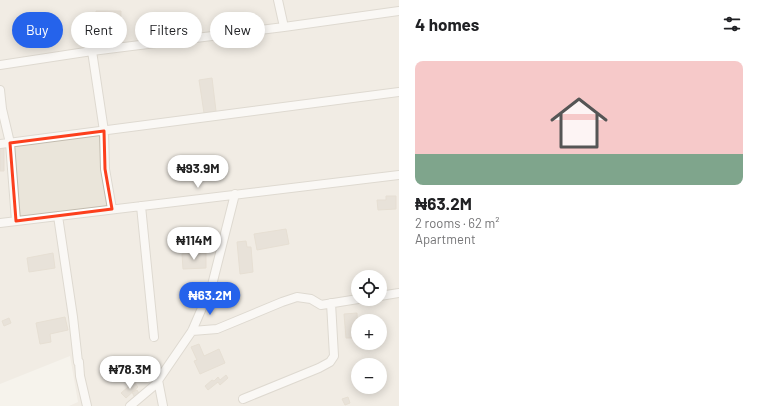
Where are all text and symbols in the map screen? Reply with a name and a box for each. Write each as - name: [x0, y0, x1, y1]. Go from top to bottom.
- chip: Buy: [12, 12, 63, 48]
- chip: Rent: [71, 12, 127, 48]
- chip: Filters: [135, 12, 202, 48]
- chip: New: [210, 12, 265, 48]
- icon: filters: [721, 13, 743, 35]
- text: 4 homes: [415, 14, 479, 34]
- icon: home: [543, 87, 615, 159]
- pin: ₦93.9M: [165, 155, 231, 189]
- text: ₦93.9M: [176, 160, 220, 176]
- text: ₦63.2M: [415, 193, 472, 213]
- text: 2 rooms · 62 m²: [415, 215, 500, 231]
- pin: ₦114M: [166, 227, 222, 261]
- text: Apartment: [415, 231, 476, 247]
- text: ₦114M: [176, 232, 212, 248]
- map controls: [351, 270, 387, 394]
- button: locate: [351, 270, 387, 306]
- pin: ₦63.2M: [177, 282, 243, 316]
- text: ₦63.2M: [188, 287, 232, 303]
- button: +: [351, 314, 387, 350]
- pin: ₦78.3M: [97, 356, 163, 390]
- button: −: [351, 358, 387, 394]
- text: ₦78.3M: [109, 361, 151, 377]

